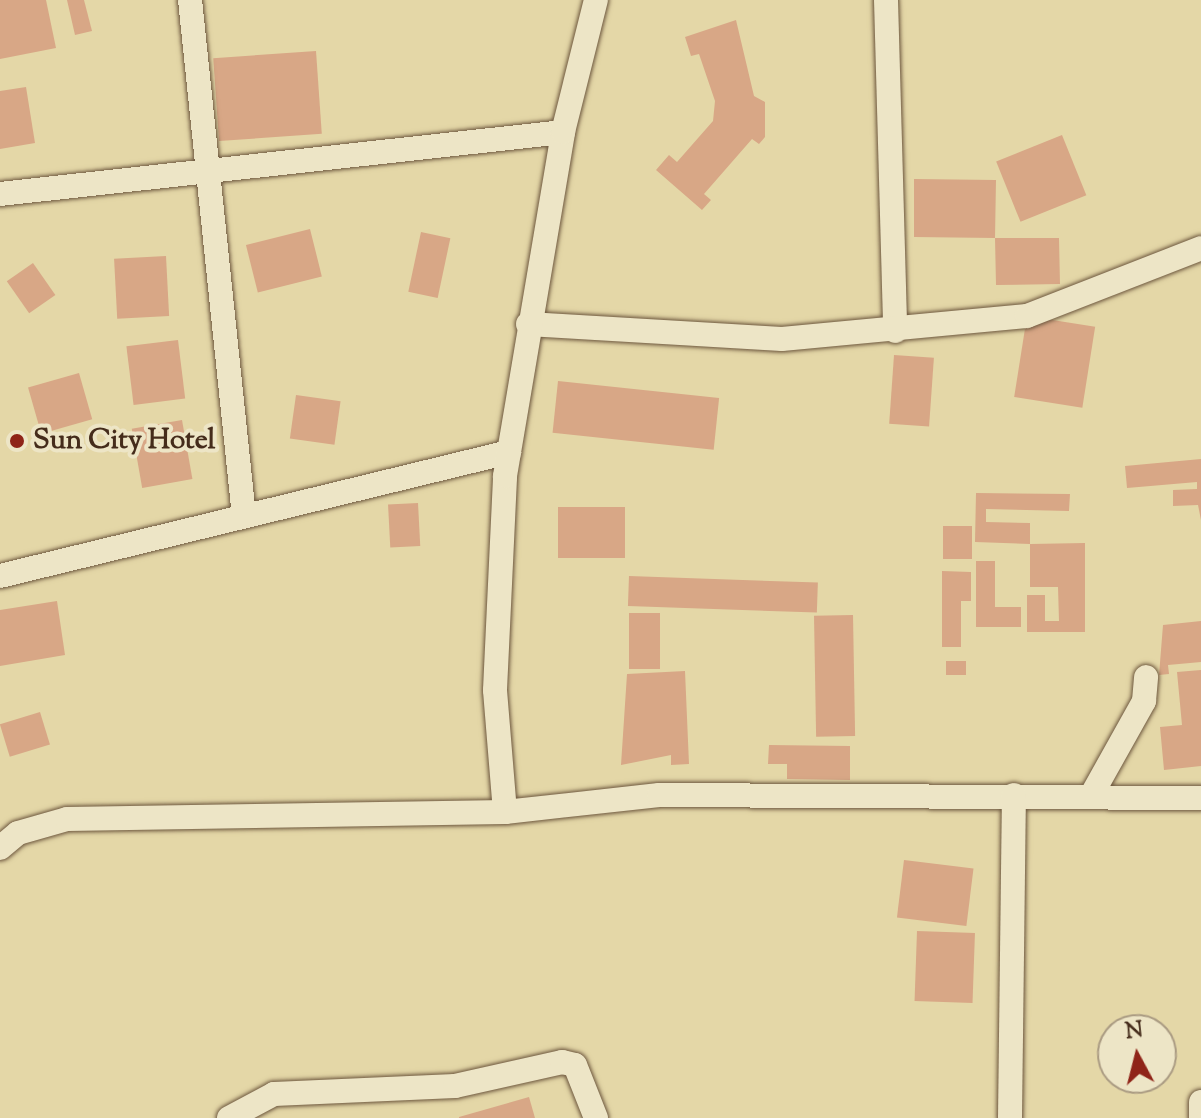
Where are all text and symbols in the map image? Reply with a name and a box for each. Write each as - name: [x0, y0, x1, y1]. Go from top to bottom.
- place label: Sun City Hotel: [33, 424, 215, 458]
- marker: Sun City Hotel: [8, 432, 26, 450]
- north arrow: [1097, 1014, 1177, 1094]
- text: N: [1124, 1015, 1145, 1049]

